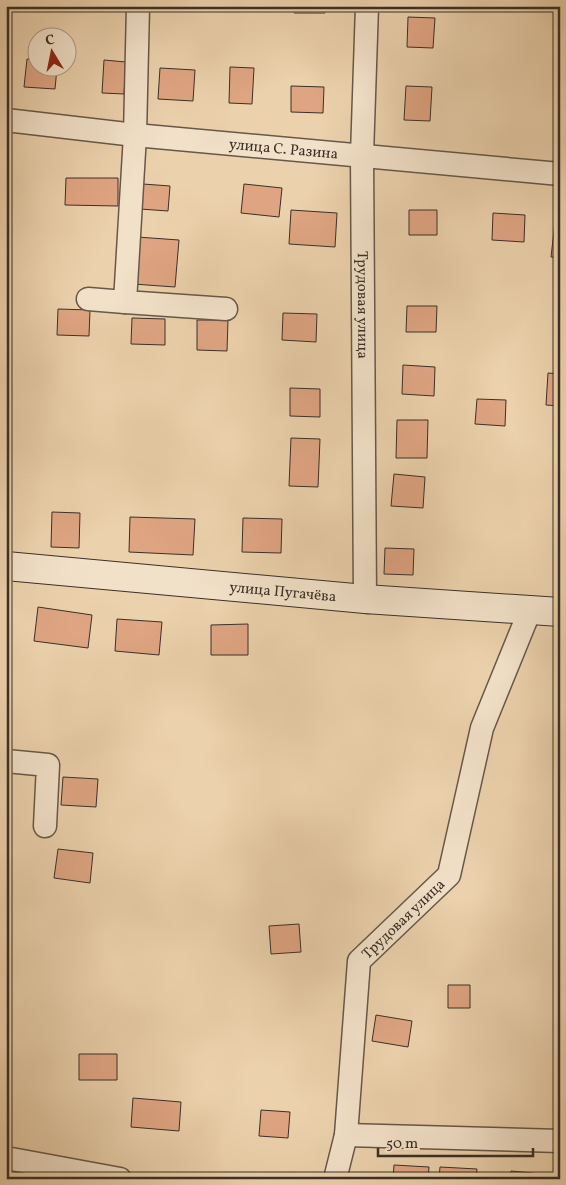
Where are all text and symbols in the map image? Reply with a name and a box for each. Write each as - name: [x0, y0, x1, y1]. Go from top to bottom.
- north arrow: [28, 28, 78, 78]
- text: С: [44, 31, 56, 51]
- street label: улица С. Разина: [228, 135, 339, 166]
- street label: Трудовая улица: [351, 251, 372, 359]
- street label: улица Пугачёва: [228, 578, 337, 608]
- street label: Трудовая улица: [358, 875, 451, 965]
- scale bar: [378, 1125, 534, 1157]
- text: 50 m: [386, 1134, 418, 1155]

